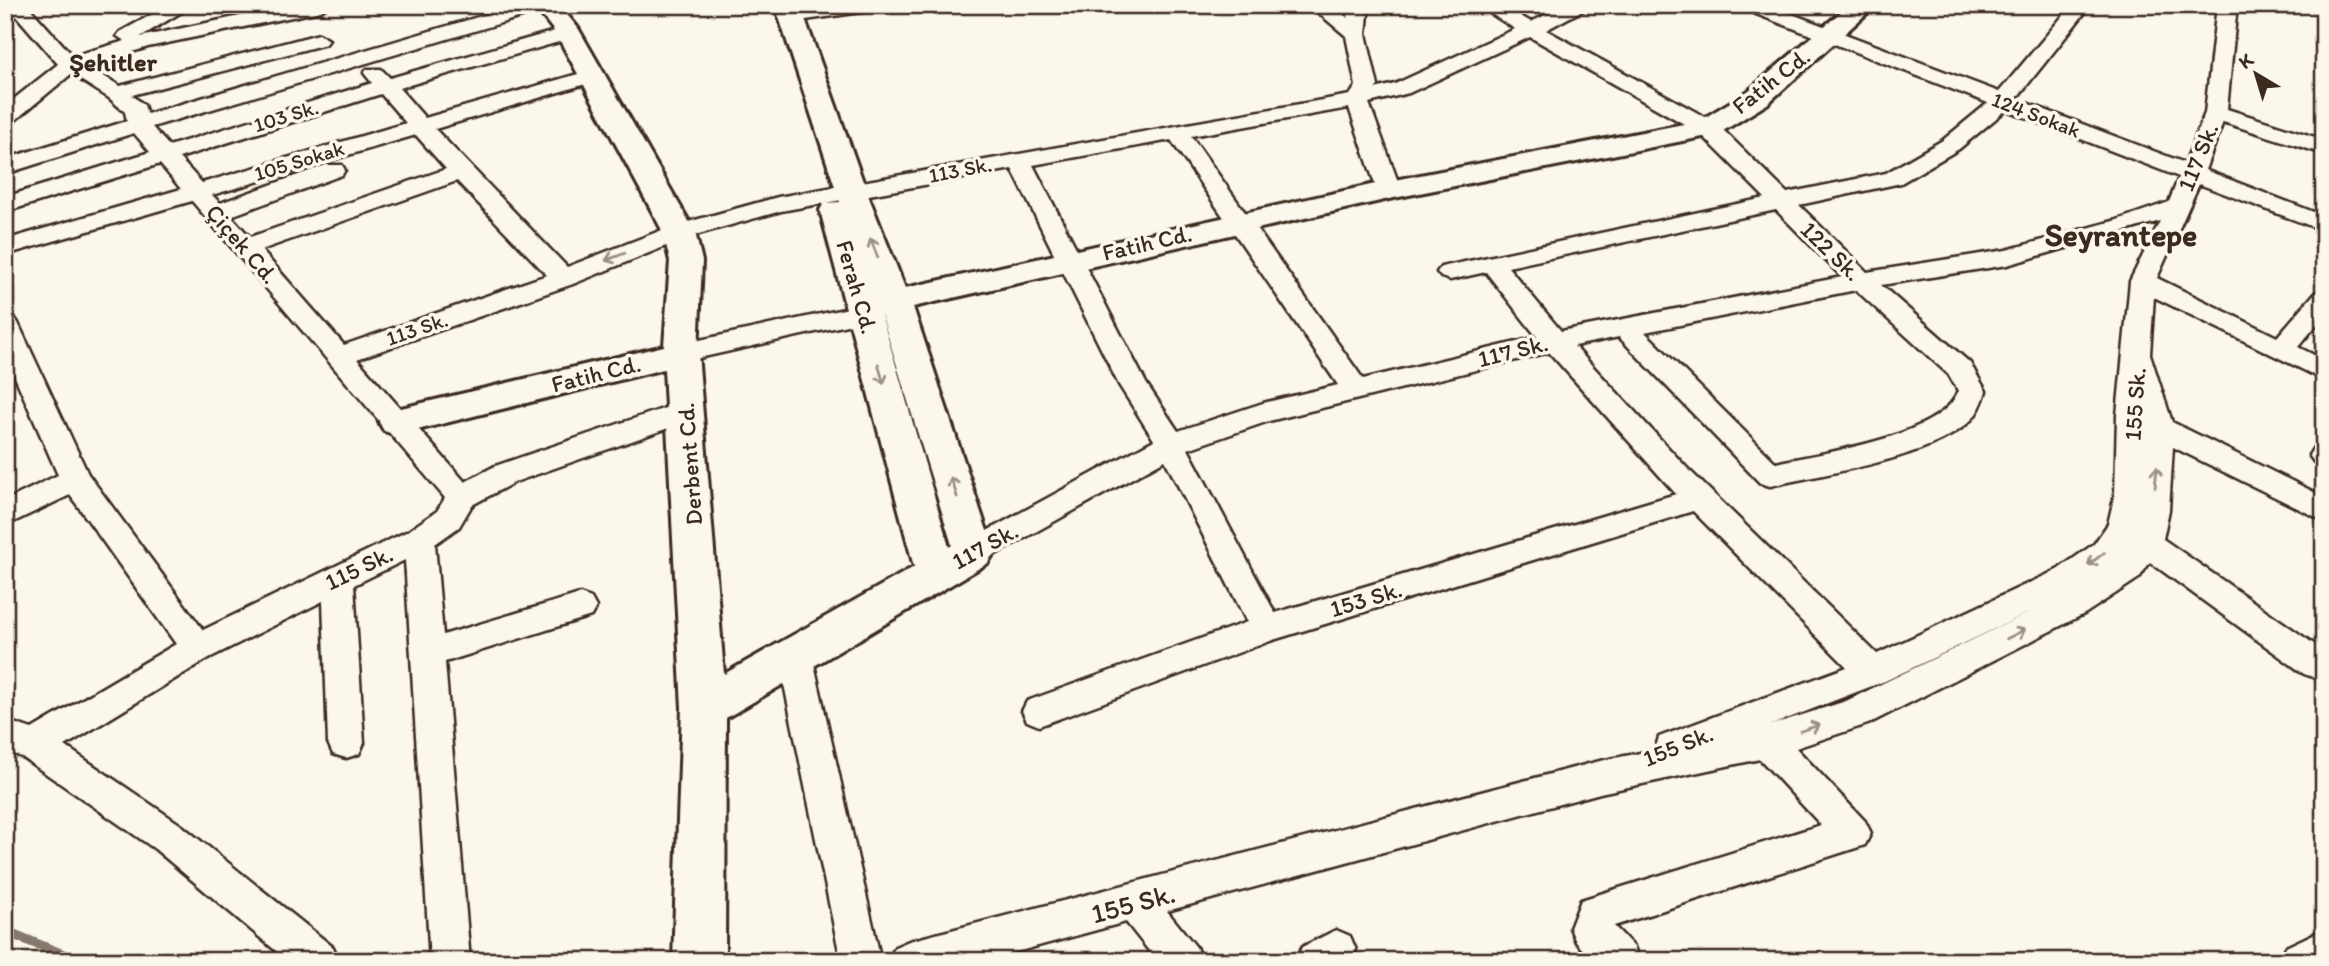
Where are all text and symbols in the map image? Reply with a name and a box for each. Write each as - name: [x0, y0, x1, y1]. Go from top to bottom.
- north arrow: [2220, 38, 2290, 108]
- street label: Fatih Cd.: [1726, 41, 1816, 120]
- district label: Şehitler: [69, 46, 157, 78]
- text: K: [2234, 48, 2258, 74]
- street label: 124 Sokak: [1988, 86, 2084, 143]
- street label: 103 Sk.: [250, 94, 321, 137]
- street label: 117 Sk.: [2171, 118, 2224, 195]
- street label: 105 Sokak: [251, 135, 347, 186]
- street label: 113 Sk.: [926, 151, 993, 188]
- street label: Çiçek Cd.: [200, 198, 285, 289]
- street label: 122 Sk.: [1795, 215, 1868, 287]
- district label: Seyrantepe: [2045, 216, 2197, 254]
- street label: Fatih Cd.: [1099, 218, 1195, 267]
- street label: Ferah Cd.: [830, 237, 885, 337]
- one-way arrow: [866, 238, 879, 259]
- one-way arrow: [605, 252, 626, 265]
- street label: 113 Sk.: [383, 306, 451, 351]
- street label: 117 Sk.: [1475, 328, 1551, 373]
- street label: Fatih Cd.: [548, 348, 644, 399]
- one-way arrow: [876, 363, 889, 385]
- street label: 155 Sk.: [2117, 366, 2152, 442]
- street label: Derbent Cd.: [671, 402, 708, 526]
- one-way arrow: [2150, 467, 2163, 489]
- one-way arrow: [946, 476, 959, 498]
- street label: 117 Sk.: [947, 516, 1023, 576]
- street label: 115 Sk.: [320, 539, 398, 596]
- one-way arrow: [2086, 551, 2105, 566]
- street label: 153 Sk.: [1326, 574, 1405, 623]
- one-way arrow: [2005, 626, 2026, 640]
- street label: 155 Sk.: [1638, 718, 1717, 773]
- one-way arrow: [1798, 721, 1820, 733]
- street label: 155 Sk.: [1087, 875, 1179, 931]

